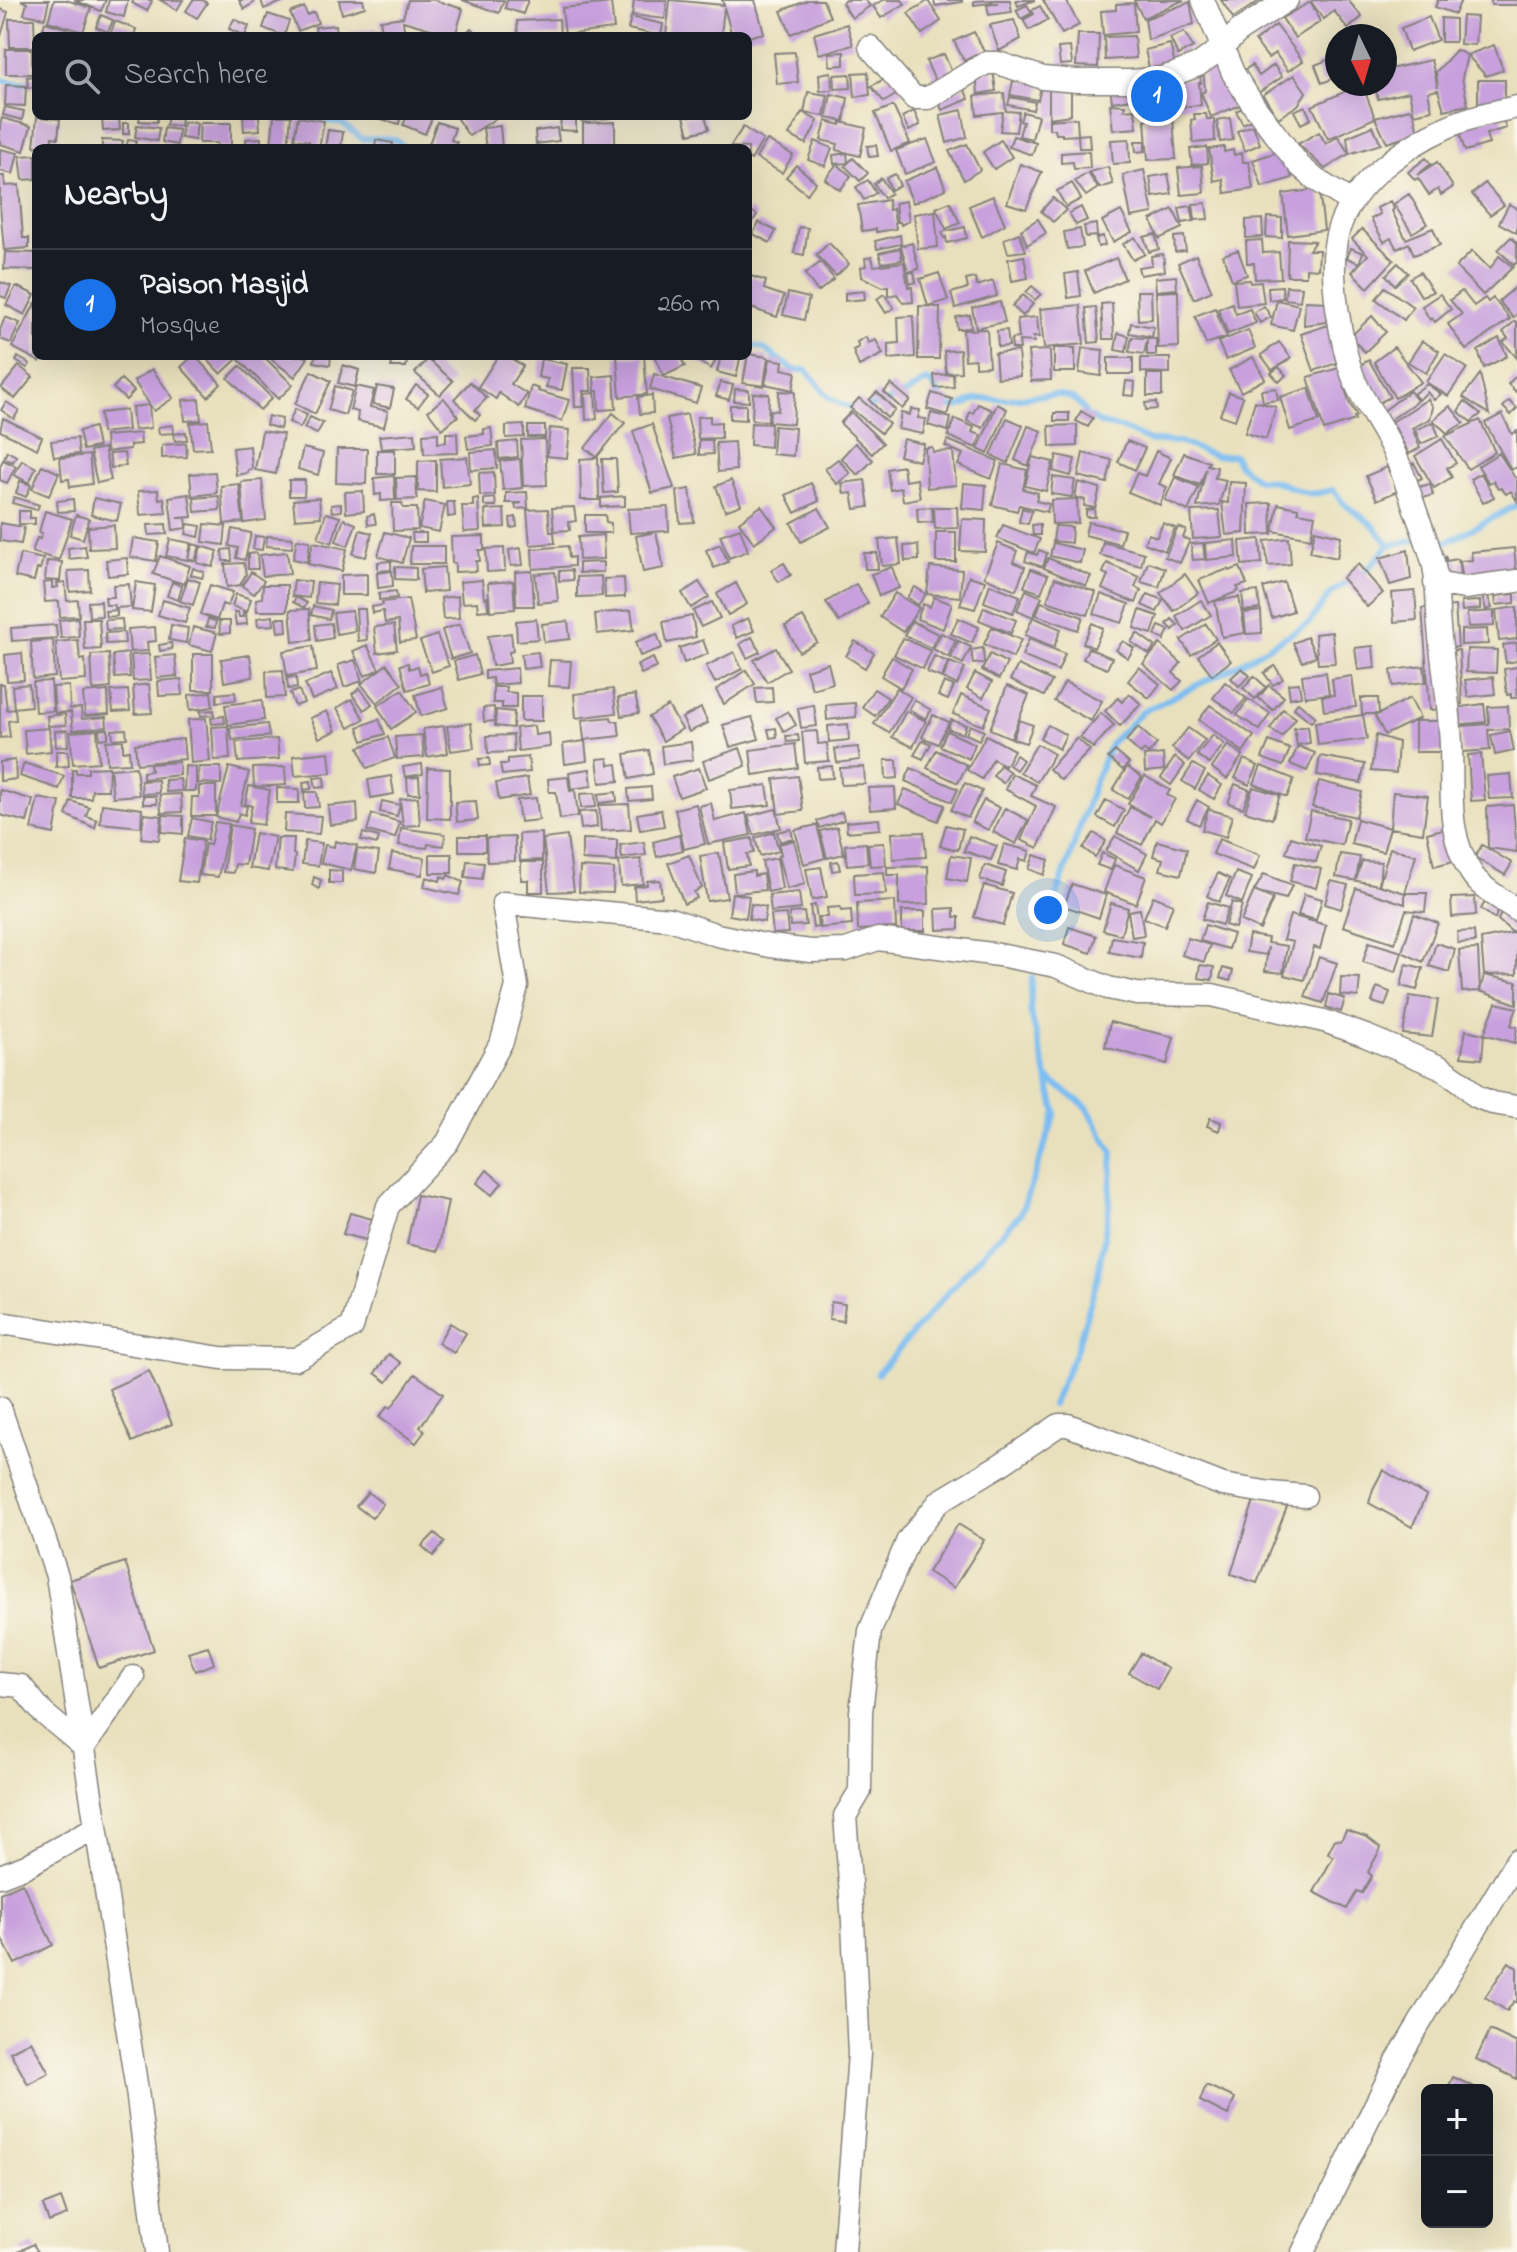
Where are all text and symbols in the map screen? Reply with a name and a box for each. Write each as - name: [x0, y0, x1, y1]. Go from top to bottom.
- north arrow: [1325, 24, 1397, 96]
- search box: [32, 32, 752, 120]
- icon: search: [60, 54, 104, 98]
- text: Search here: [124, 54, 268, 98]
- pin: 1: [1131, 66, 1183, 126]
- text: Nearby: [64, 171, 168, 221]
- text: Paison Masjid: [140, 264, 308, 308]
- text: 1: [86, 286, 94, 324]
- text: 260 m: [658, 286, 720, 324]
- text: Mosque: [140, 308, 220, 346]
- your location: [1028, 890, 1068, 930]
- map controls: [1421, 2084, 1493, 2228]
- button: +: [1421, 2084, 1493, 2156]
- button: −: [1421, 2156, 1493, 2228]

